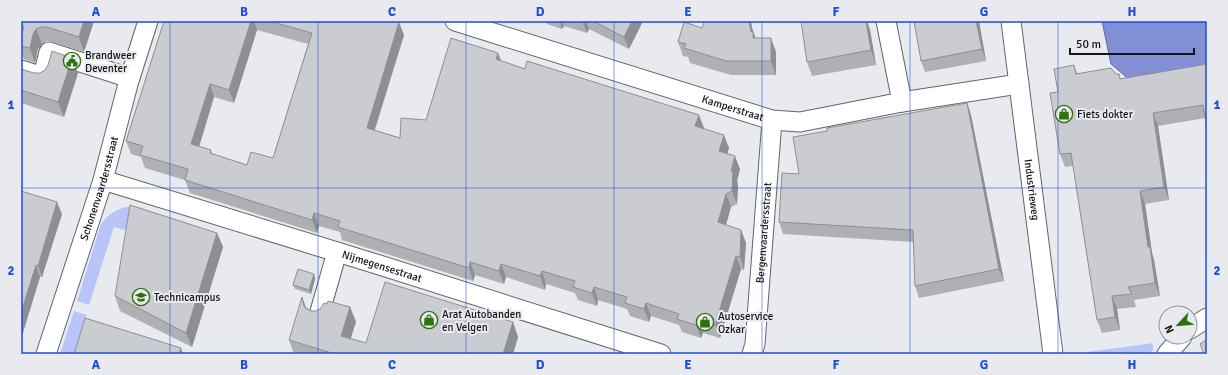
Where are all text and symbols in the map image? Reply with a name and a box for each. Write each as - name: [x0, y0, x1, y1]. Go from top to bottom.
- text: A: [92, 4, 101, 20]
- text: B: [240, 4, 248, 20]
- text: C: [388, 4, 396, 20]
- text: D: [536, 4, 545, 20]
- text: E: [684, 4, 692, 20]
- text: F: [833, 4, 840, 20]
- text: G: [980, 4, 988, 20]
- text: H: [1128, 4, 1136, 20]
- scale bar: [1070, 30, 1194, 56]
- text: 50 m: [1076, 37, 1101, 52]
- place label: Brandweer Deventer: [85, 49, 136, 75]
- public building icon: Brandweer Deventer: [62, 51, 82, 71]
- street label: Kamperstraat: [700, 92, 765, 124]
- text: 1: [7, 97, 15, 113]
- text: 1: [1213, 97, 1221, 113]
- shop icon: Fiets dokter: [1054, 104, 1074, 124]
- place label: Fiets dokter: [1077, 108, 1133, 121]
- street label: Schonenvaardersstraat: [77, 135, 121, 242]
- street label: Industrieweg: [1022, 158, 1043, 221]
- street label: Bergenvaardersstraat: [753, 182, 774, 284]
- street label: Nijmegensestraat: [340, 247, 424, 285]
- text: 2: [7, 263, 15, 279]
- text: 2: [1213, 263, 1221, 279]
- school or university icon: Technicampus: [131, 287, 151, 307]
- place label: Technicampus: [154, 291, 221, 304]
- north arrow: [1158, 305, 1198, 345]
- place label: Arat Autobanden en Velgen: [442, 308, 521, 334]
- shop icon: Arat Autobanden en Velgen: [419, 310, 439, 330]
- place label: Autoservice Ozkar: [718, 310, 773, 336]
- shop icon: Autoservice Ozkar: [695, 312, 715, 332]
- text: N: [1162, 323, 1177, 335]
- text: A: [92, 357, 101, 373]
- text: B: [240, 357, 248, 373]
- text: C: [388, 357, 396, 373]
- text: D: [536, 357, 545, 373]
- text: E: [684, 357, 692, 373]
- text: F: [833, 357, 840, 373]
- text: G: [980, 357, 988, 373]
- text: H: [1128, 357, 1136, 373]

